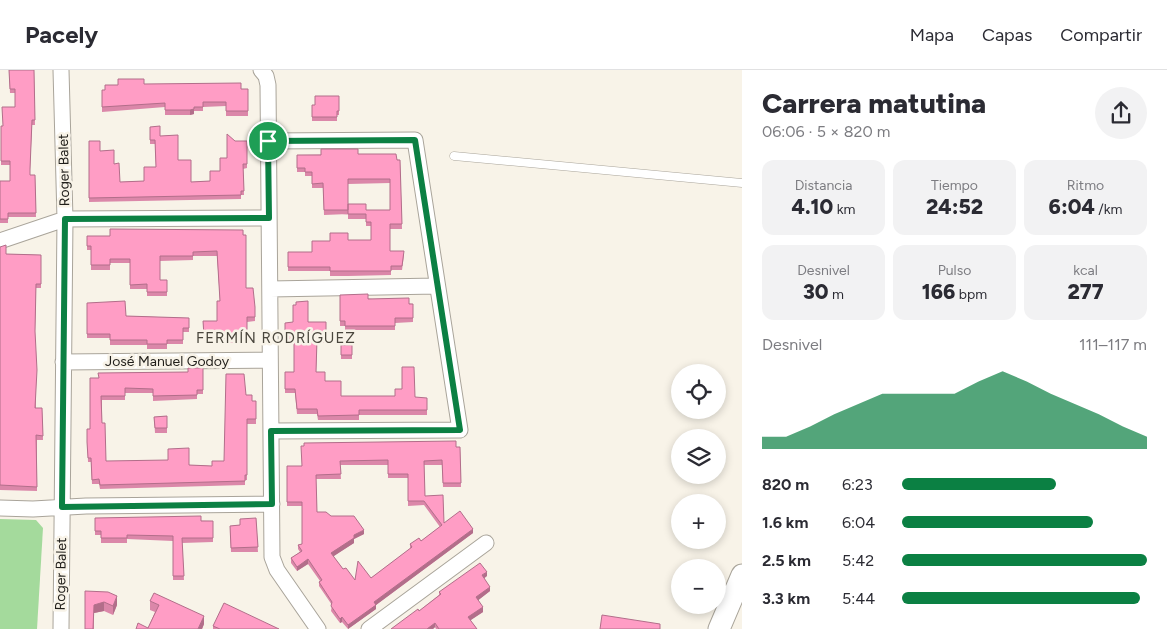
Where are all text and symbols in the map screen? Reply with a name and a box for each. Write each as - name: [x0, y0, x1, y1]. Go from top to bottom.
- text: Pacely: [25, 20, 98, 49]
- text: Mapa: [910, 24, 954, 46]
- text: Capas: [982, 24, 1032, 46]
- text: Compartir: [1060, 24, 1142, 46]
- text: Carrera matutina: [762, 86, 986, 120]
- button: share: [1095, 87, 1147, 139]
- pin: [247, 120, 289, 162]
- text: 06:06 · 5 × 820 m: [762, 122, 890, 141]
- icon: arrive: [254, 127, 282, 155]
- street label: Roger Balet: [55, 134, 73, 206]
- text: Distancia: [795, 177, 852, 194]
- text: Tiempo: [931, 177, 978, 194]
- text: Ritmo: [1067, 177, 1104, 194]
- text: 4.10: [792, 194, 833, 219]
- text: 24:52: [926, 194, 983, 219]
- text: 6:04: [1049, 194, 1095, 219]
- text: km: [833, 201, 855, 218]
- text: /km: [1095, 201, 1122, 218]
- text: Desnivel: [797, 262, 850, 279]
- text: Pulso: [938, 262, 971, 279]
- text: kcal: [1073, 262, 1098, 279]
- text: 30: [803, 279, 829, 304]
- text: 166: [922, 279, 955, 304]
- text: 277: [1067, 279, 1104, 304]
- text: m: [829, 286, 844, 303]
- text: bpm: [955, 286, 987, 303]
- district label: FERMÍN RODRÍGUEZ: [196, 329, 356, 347]
- text: Desnivel: [762, 335, 822, 354]
- text: 111–117 m: [1079, 335, 1147, 354]
- street label: José Manuel Godoy: [105, 353, 230, 370]
- map controls: [671, 364, 726, 614]
- button: locate: [671, 364, 726, 419]
- button: layers: [671, 429, 726, 484]
- text: 820 m: [762, 475, 809, 494]
- text: 6:23: [842, 475, 873, 494]
- button: +: [671, 494, 726, 549]
- text: 1.6 km: [762, 513, 808, 532]
- text: 6:04: [842, 513, 875, 532]
- street label: Roger Balet: [52, 538, 70, 610]
- text: 2.5 km: [762, 551, 811, 570]
- text: 5:42: [842, 551, 874, 570]
- button: −: [671, 559, 726, 614]
- text: 3.3 km: [762, 589, 810, 608]
- text: 5:44: [842, 589, 875, 608]

